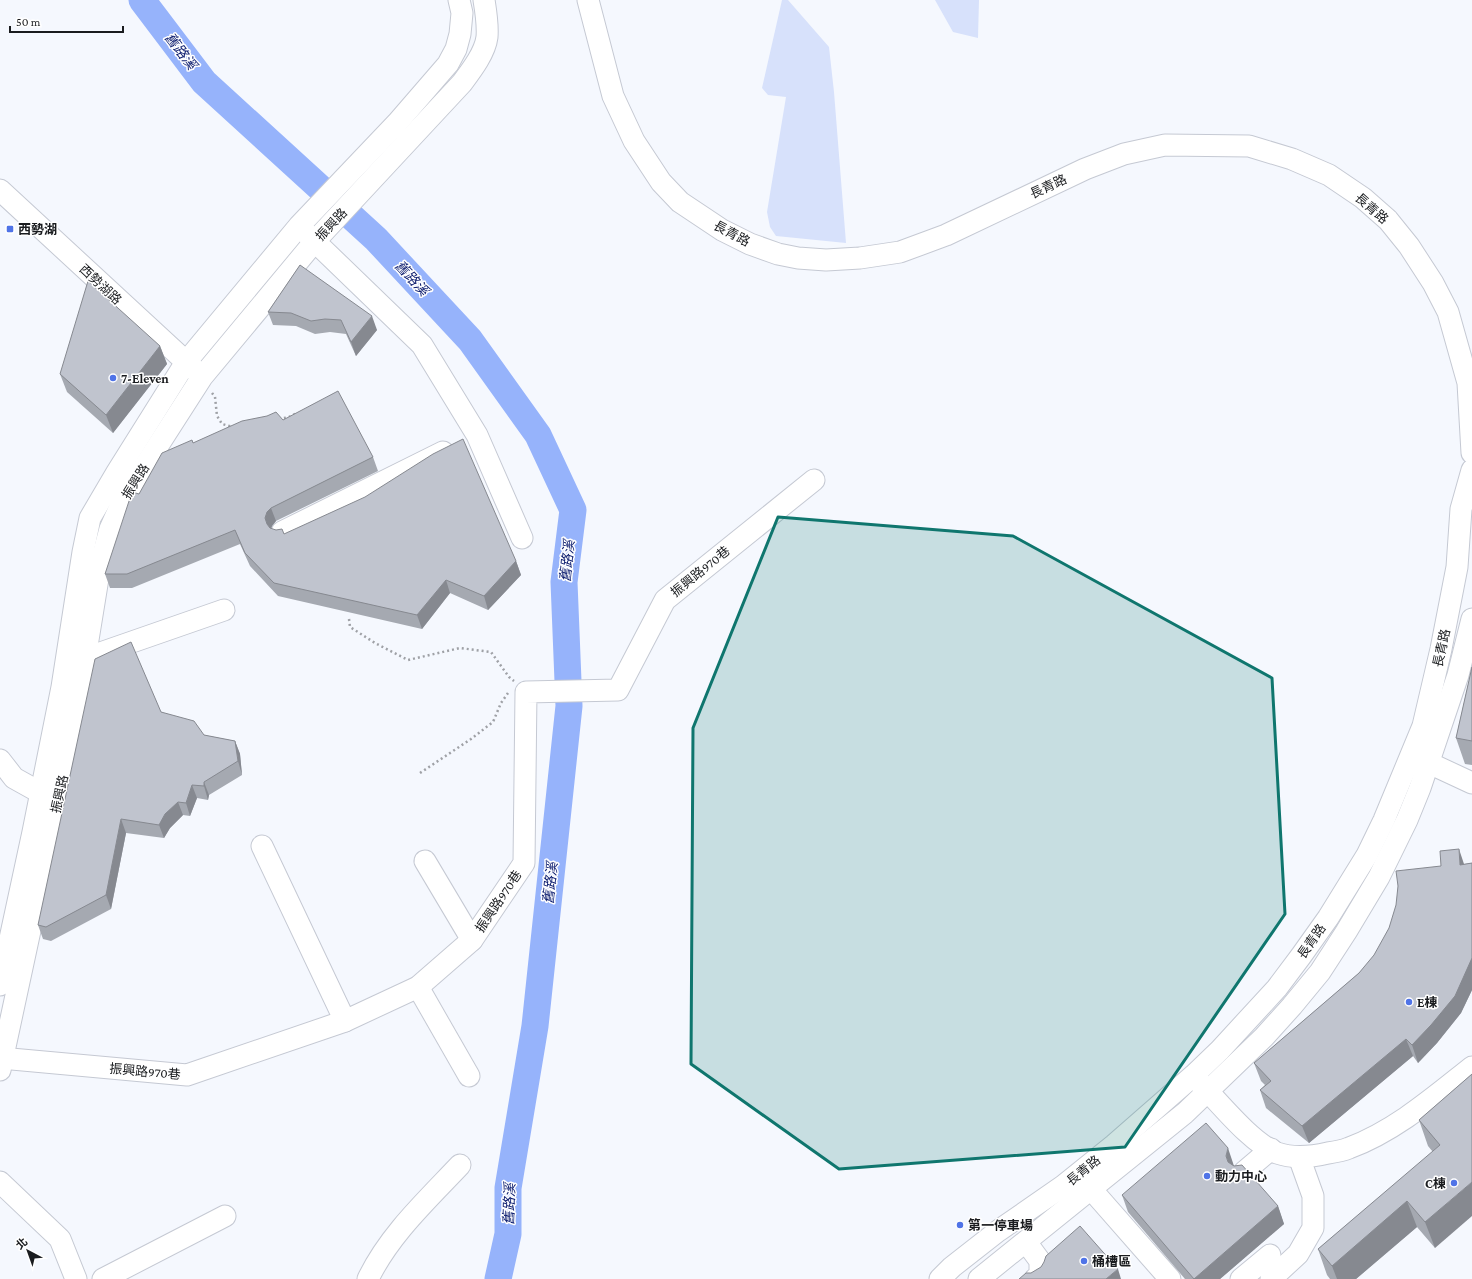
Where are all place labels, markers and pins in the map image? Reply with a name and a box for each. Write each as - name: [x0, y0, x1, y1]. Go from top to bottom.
- place label: 西勢湖: [18, 222, 57, 237]
- marker: 西勢湖: [5, 224, 15, 234]
- place label: 7-Eleven: [121, 371, 169, 386]
- marker: 7-Eleven: [108, 373, 118, 383]
- place label: E棟: [1417, 995, 1437, 1010]
- marker: E棟: [1404, 997, 1414, 1007]
- place label: 動力中心: [1215, 1169, 1267, 1184]
- marker: 動力中心: [1202, 1171, 1212, 1181]
- place label: C棟: [1425, 1176, 1446, 1191]
- marker: C棟: [1449, 1178, 1459, 1188]
- place label: 第一停車場: [968, 1218, 1033, 1233]
- marker: 第一停車場: [955, 1220, 965, 1230]
- place label: 桶槽區: [1092, 1254, 1131, 1269]
- marker: 桶槽區: [1079, 1256, 1089, 1266]

